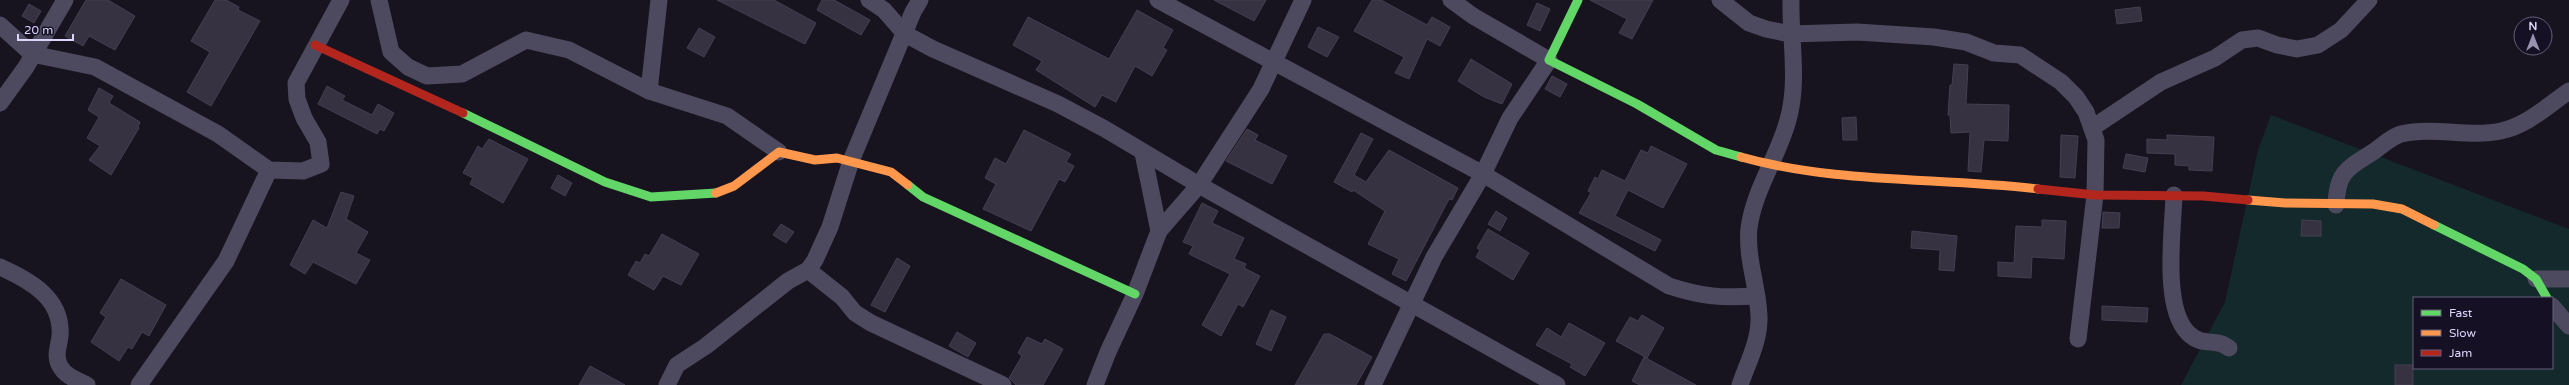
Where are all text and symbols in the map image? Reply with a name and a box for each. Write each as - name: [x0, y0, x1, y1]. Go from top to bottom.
- scale bar: [18, 16, 73, 42]
- north arrow: [2513, 16, 2553, 56]
- text: N: [2529, 20, 2537, 33]
- text: 20 m: [24, 23, 53, 37]
- legend: [2413, 297, 2553, 369]
- text: Fast: [2449, 306, 2473, 320]
- text: Slow: [2449, 326, 2476, 340]
- text: Jam: [2449, 346, 2472, 360]

